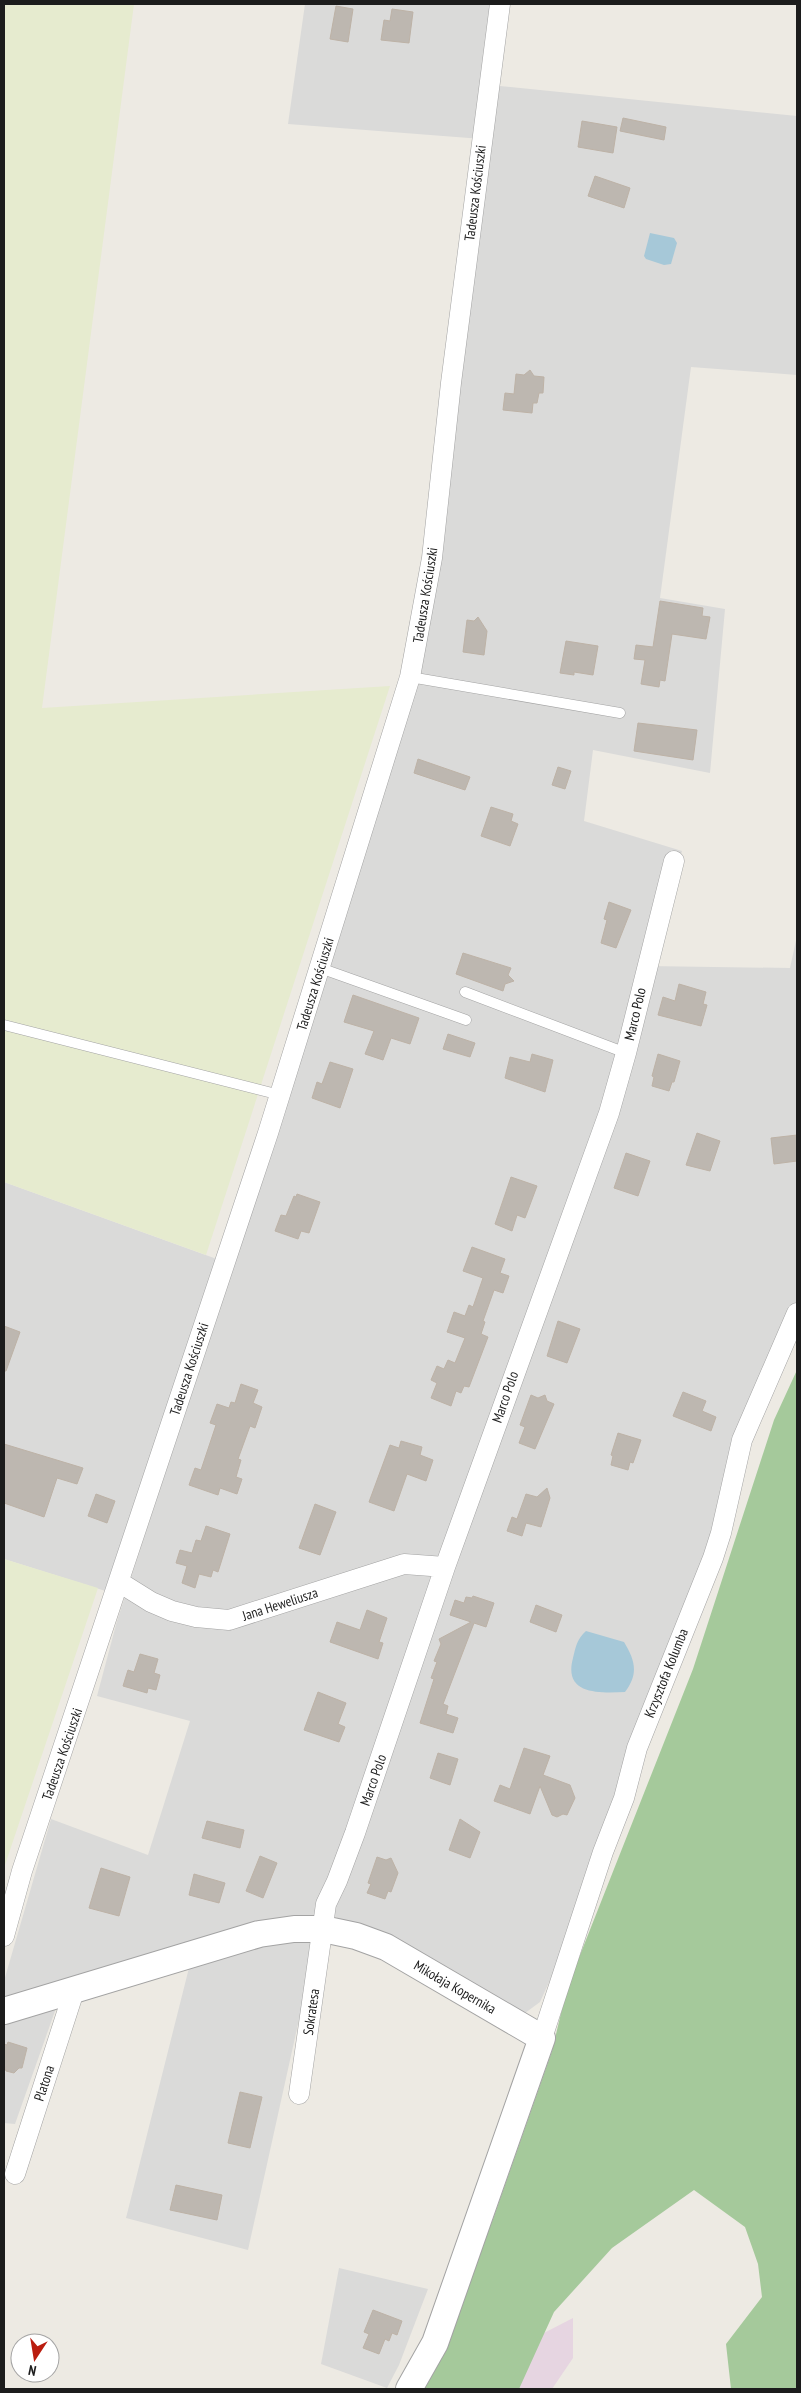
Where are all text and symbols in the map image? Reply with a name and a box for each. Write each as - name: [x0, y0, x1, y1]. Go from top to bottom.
- street label: Tadeusza Kościuszki: [460, 144, 490, 242]
- street label: Tadeusza Kościuszki: [409, 546, 441, 644]
- street label: Tadeusza Kościuszki: [292, 935, 338, 1033]
- street label: Marco Polo: [620, 986, 650, 1042]
- street label: Tadeusza Kościuszki: [166, 1320, 212, 1418]
- street label: Marco Polo: [488, 1369, 522, 1425]
- street label: Jana Heweliusza: [239, 1583, 320, 1625]
- street label: Krzysztofa Kolumba: [640, 1626, 692, 1720]
- street label: Tadeusza Kościuszki: [38, 1705, 86, 1803]
- street label: Marco Polo: [356, 1752, 390, 1808]
- street label: Mikołaja Kopernika: [411, 1956, 499, 2018]
- street label: Sokratesa: [299, 1988, 323, 2036]
- street label: Platona: [30, 2063, 58, 2103]
- north arrow: [10, 2333, 60, 2383]
- text: N: [27, 2361, 38, 2380]

